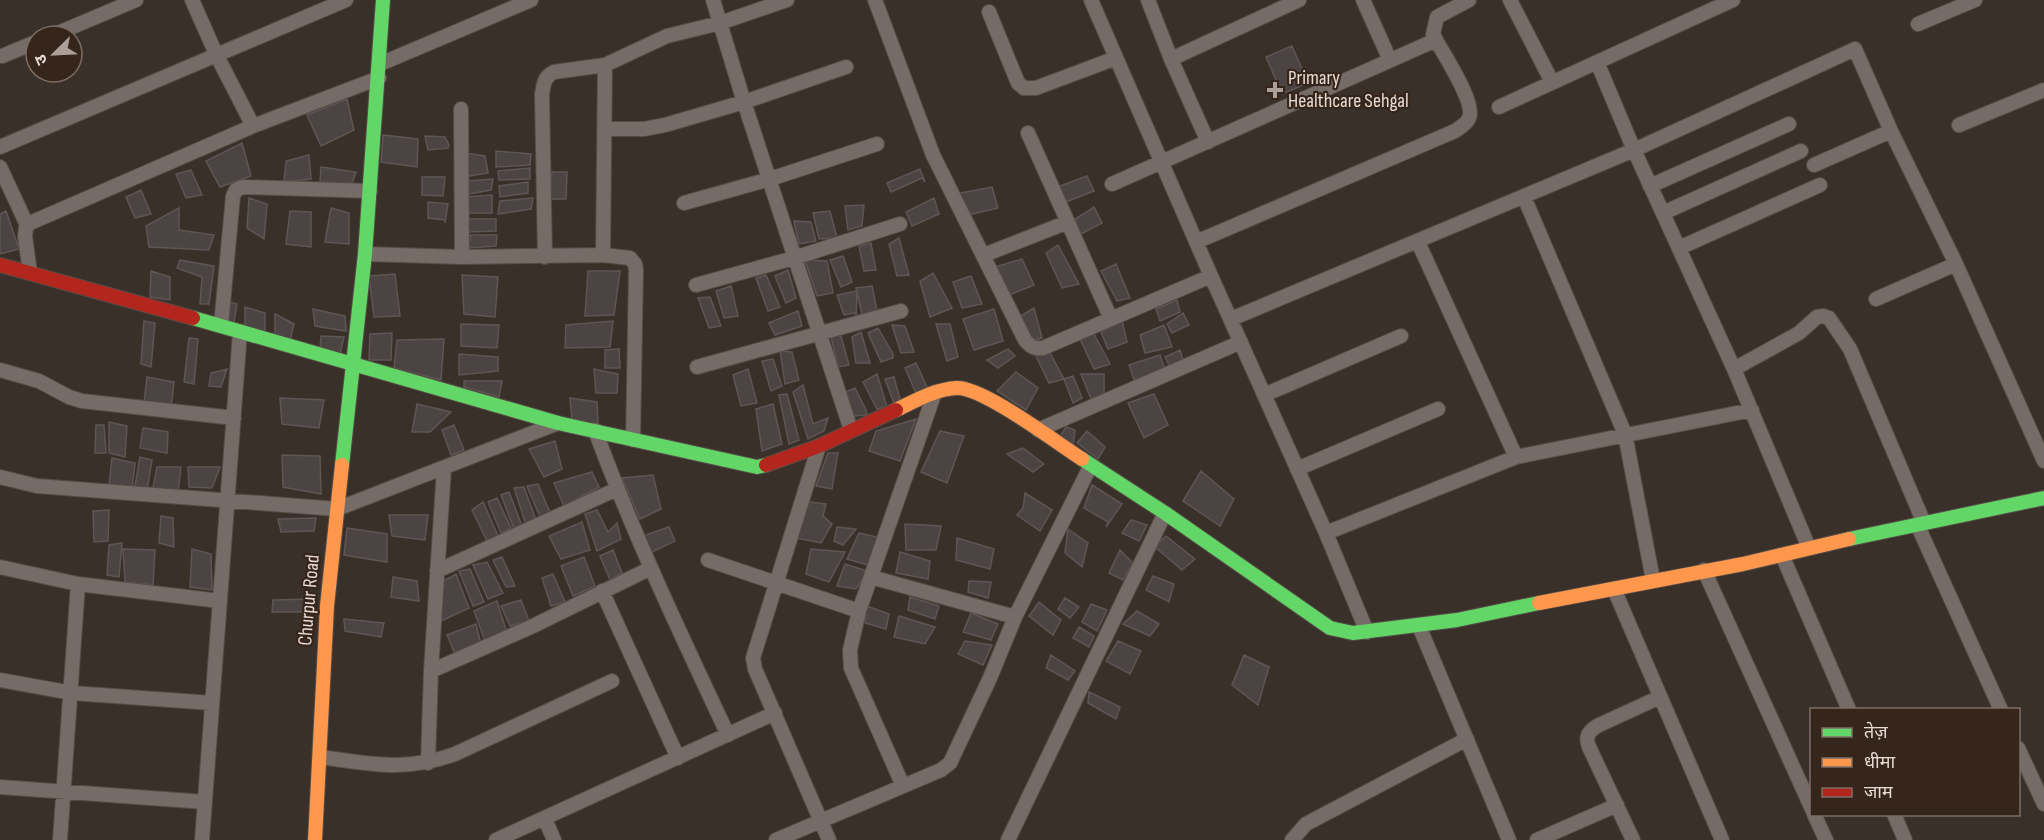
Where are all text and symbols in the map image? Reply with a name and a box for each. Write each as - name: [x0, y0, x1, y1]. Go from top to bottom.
- north arrow: [24, 24, 84, 84]
- text: उ: [31, 51, 52, 68]
- place label: Primary Healthcare Sehgal: [1288, 66, 1409, 113]
- marker: Primary Healthcare Sehgal: [1266, 81, 1284, 99]
- street label: Churpur Road: [293, 554, 325, 646]
- legend: [1810, 708, 2020, 816]
- text: तेज़: [1864, 721, 1888, 743]
- text: धीमा: [1864, 752, 1895, 773]
- text: जाम: [1864, 782, 1894, 803]

